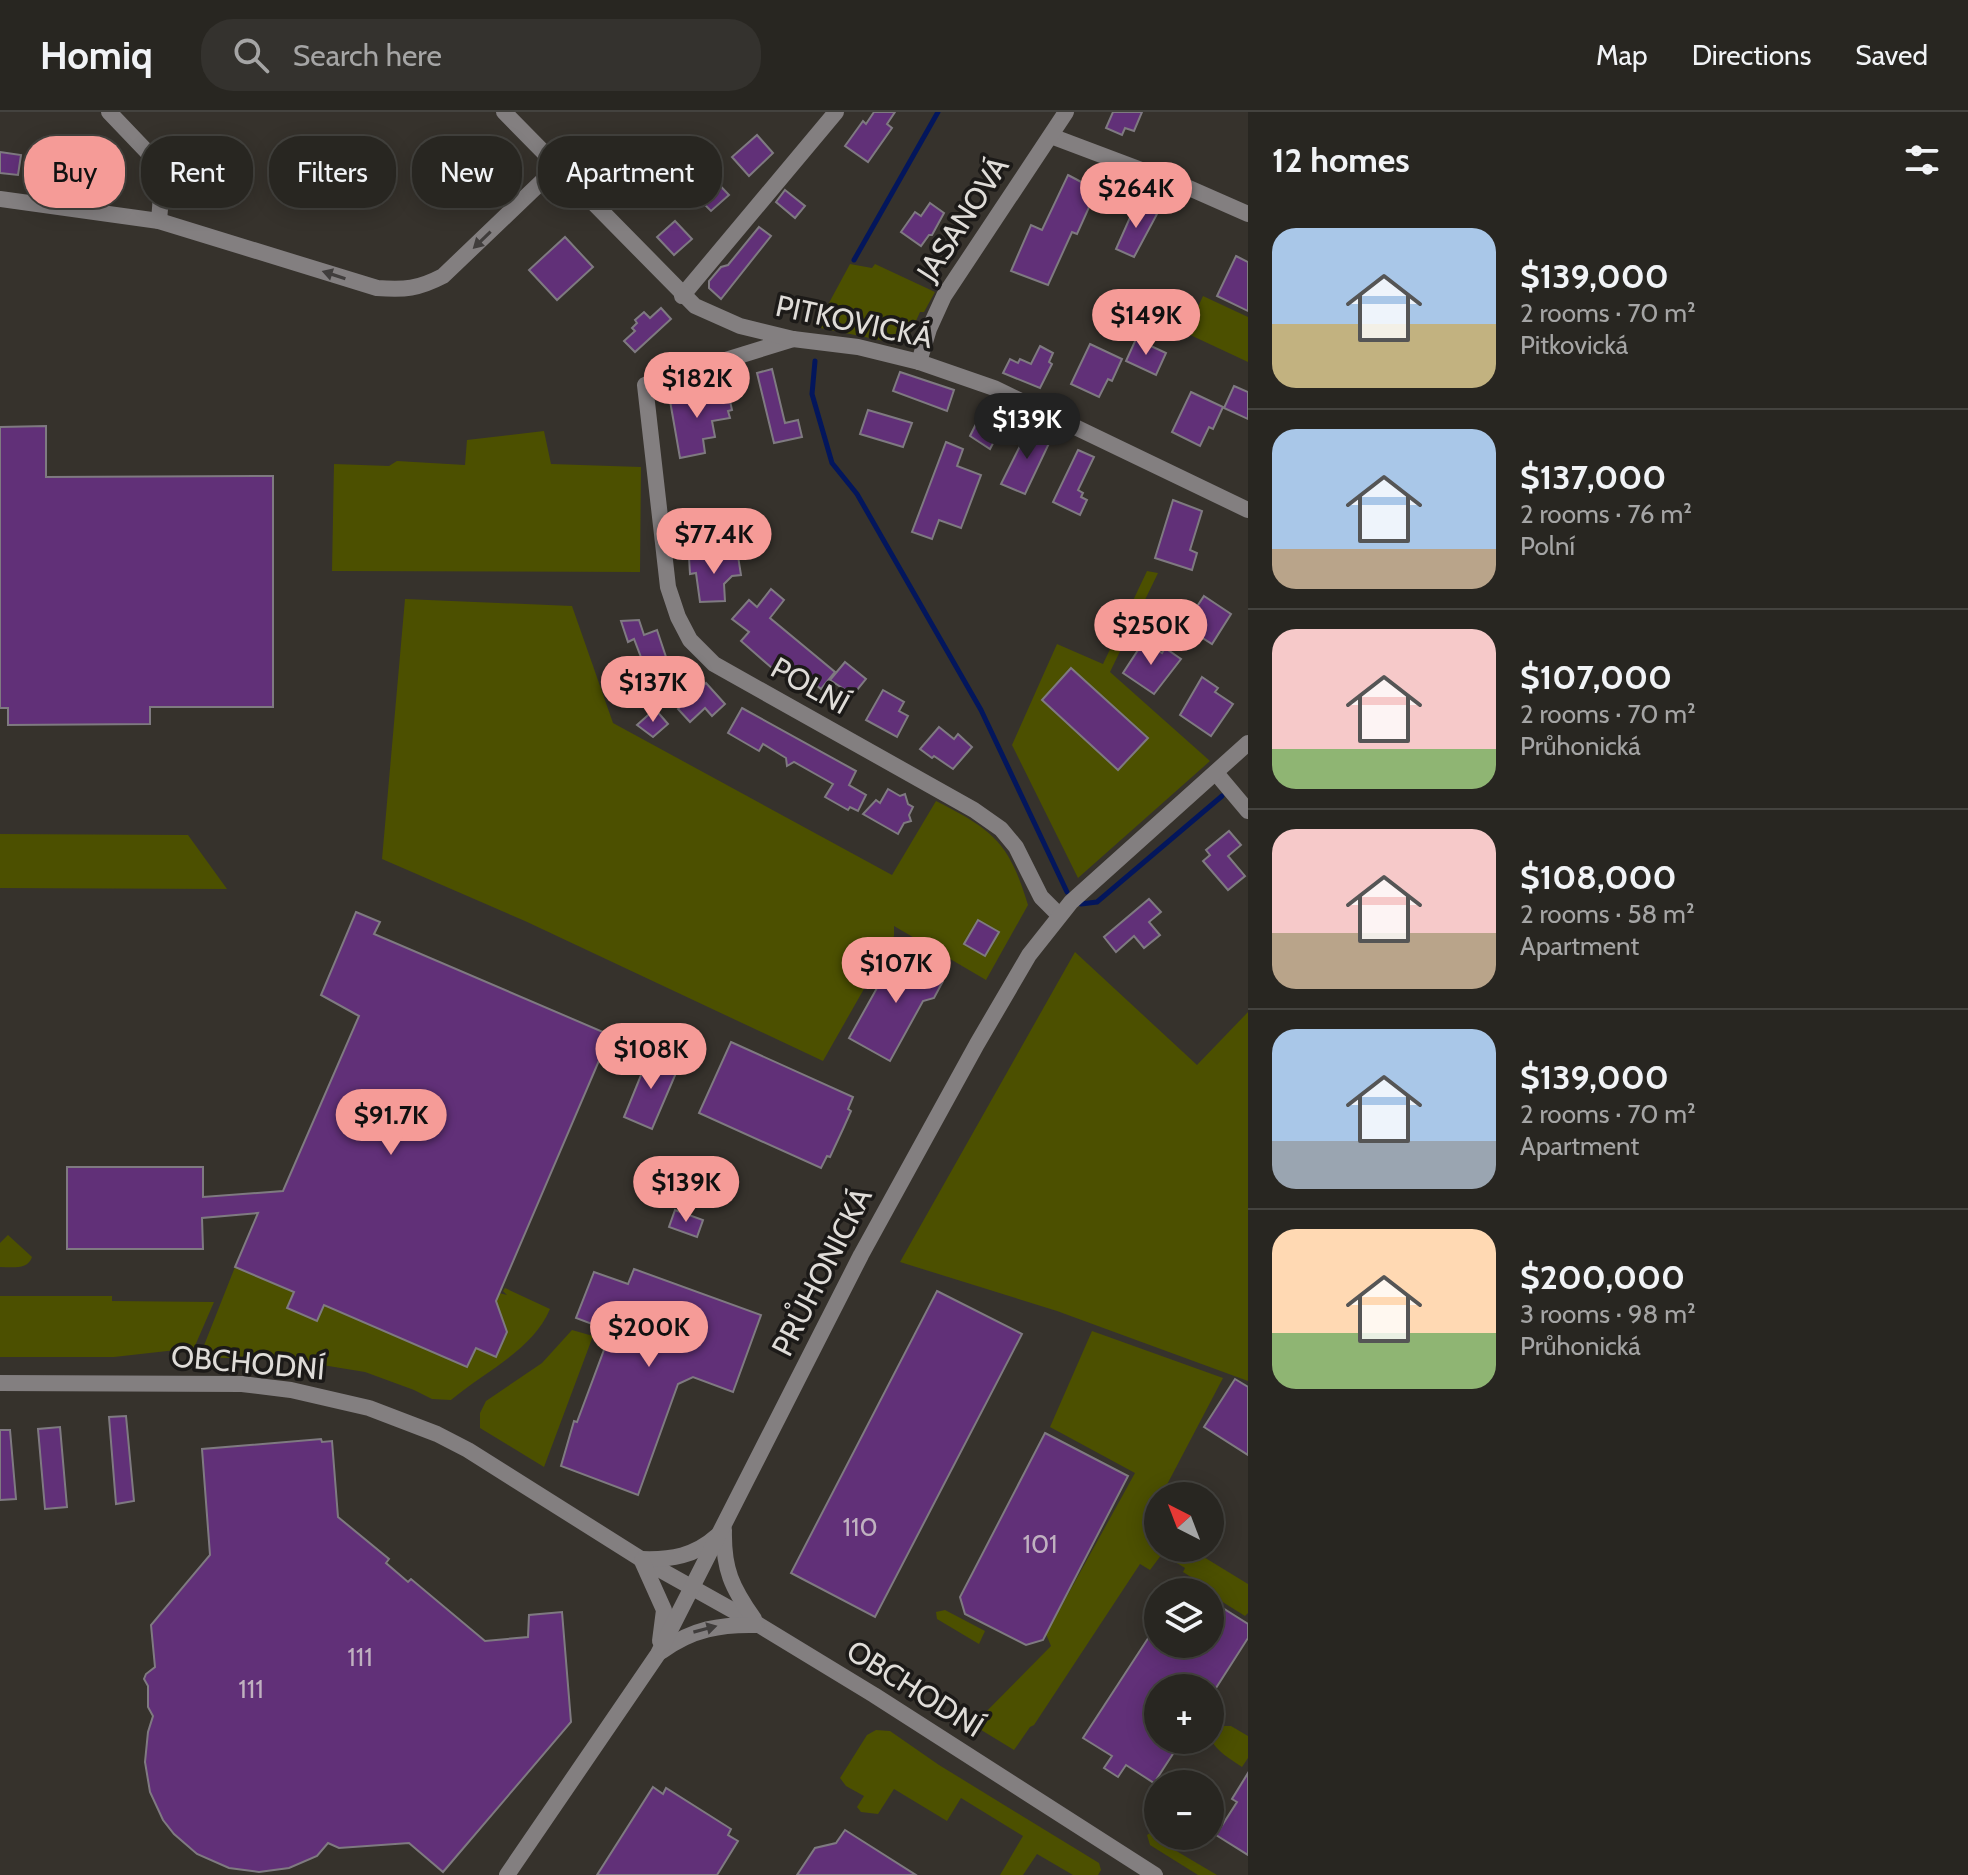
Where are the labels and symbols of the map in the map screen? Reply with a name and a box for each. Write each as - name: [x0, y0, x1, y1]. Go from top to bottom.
- street label: JASANOVÁ: [908, 149, 1017, 289]
- pin: $264K: [1080, 162, 1192, 230]
- one-way arrow: [473, 230, 492, 249]
- one-way arrow: [322, 268, 346, 280]
- street label: PITKOVICKÁ: [772, 287, 936, 356]
- pin: $149K: [1090, 289, 1202, 357]
- pin: $182K: [641, 352, 753, 420]
- pin: $139K: [971, 393, 1083, 461]
- pin: $77.4K: [649, 508, 779, 576]
- pin: $250K: [1095, 599, 1207, 667]
- street label: POLNÍ: [765, 649, 856, 722]
- pin: $137K: [597, 656, 709, 724]
- pin: $107K: [840, 937, 952, 1005]
- pin: $108K: [595, 1023, 707, 1091]
- pin: $91.7K: [326, 1089, 456, 1157]
- pin: $139K: [630, 1156, 742, 1224]
- street label: PRŮHONICKÁ: [762, 1181, 880, 1362]
- pin: $200K: [593, 1301, 705, 1369]
- street label: OBCHODNÍ: [170, 1337, 327, 1388]
- north arrow: [1144, 1482, 1224, 1562]
- house number: 110: [842, 1511, 878, 1543]
- house number: 101: [1022, 1528, 1058, 1560]
- one-way arrow: [693, 1623, 718, 1635]
- street label: OBCHODNÍ: [840, 1632, 991, 1745]
- house number: 111: [347, 1641, 373, 1673]
- house number: 111: [238, 1673, 264, 1705]

